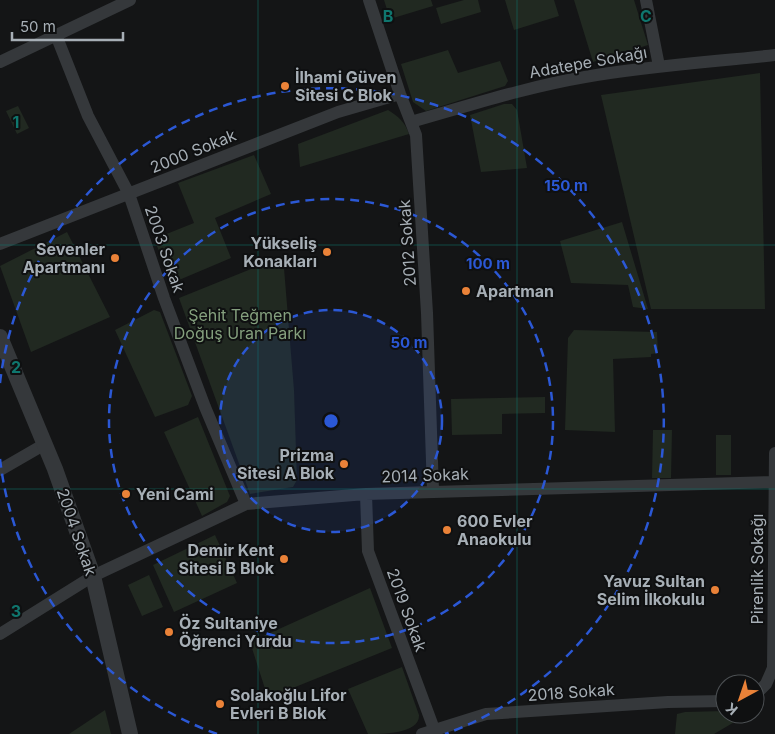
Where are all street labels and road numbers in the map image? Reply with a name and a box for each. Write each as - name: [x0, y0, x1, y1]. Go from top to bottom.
- street label: Adatepe Sokağı: [528, 42, 648, 82]
- street label: 2000 Sokak: [147, 125, 239, 177]
- street label: 2012 Sokak: [394, 199, 420, 287]
- street label: 2003 Sokak: [141, 203, 189, 295]
- street label: 2014 Sokak: [381, 463, 469, 487]
- street label: 2004 Sokak: [53, 486, 101, 579]
- street label: Pirenlik Sokağı: [747, 514, 767, 624]
- street label: 2019 Sokak: [383, 566, 431, 655]
- street label: 2018 Sokak: [527, 679, 615, 705]

